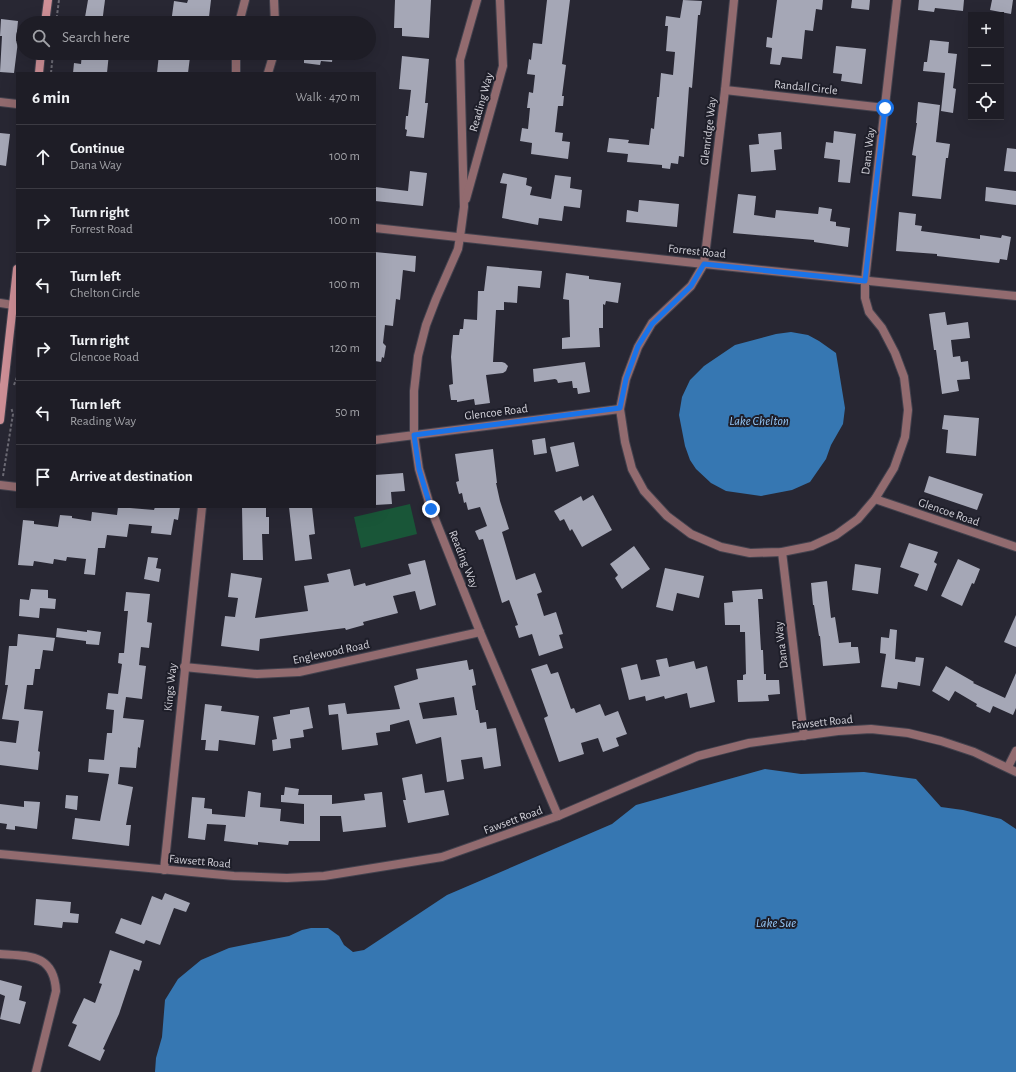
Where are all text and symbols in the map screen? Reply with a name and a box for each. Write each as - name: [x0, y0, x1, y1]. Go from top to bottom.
- map controls: [968, 12, 1004, 120]
- button: +: [968, 12, 1004, 48]
- search box: [16, 16, 376, 60]
- icon: search: [30, 27, 52, 49]
- text: Search here: [62, 30, 130, 45]
- button: −: [968, 48, 1004, 84]
- street label: Reading Way: [467, 71, 496, 133]
- street label: Randall Circle: [774, 78, 838, 96]
- button: locate: [968, 84, 1004, 120]
- text: 6 min: [32, 89, 70, 106]
- text: Walk · 470 m: [296, 91, 360, 104]
- street label: Glenridge Way: [698, 96, 719, 166]
- route start: [876, 99, 894, 117]
- street label: Dana Way: [859, 127, 878, 175]
- text: Continue: [70, 141, 125, 156]
- icon: ahead: [32, 146, 54, 168]
- text: 100 m: [329, 150, 360, 163]
- text: Dana Way: [70, 159, 121, 172]
- text: Turn right: [70, 205, 129, 220]
- icon: right: [32, 210, 54, 232]
- text: 100 m: [329, 214, 360, 227]
- text: Forrest Road: [70, 223, 133, 236]
- street label: Forrest Road: [668, 242, 726, 260]
- text: Turn left: [70, 269, 121, 284]
- icon: left: [32, 274, 54, 296]
- text: 100 m: [329, 278, 360, 291]
- text: Chelton Circle: [70, 287, 140, 300]
- text: Turn right: [70, 333, 129, 348]
- icon: right: [32, 338, 54, 360]
- text: 120 m: [330, 342, 360, 355]
- text: Glencoe Road: [70, 351, 139, 364]
- text: Turn left: [70, 397, 121, 412]
- icon: left: [32, 402, 54, 424]
- street label: Glencoe Road: [464, 402, 528, 422]
- text: 50 m: [335, 406, 360, 419]
- text: Reading Way: [70, 415, 136, 428]
- water label: Lake Chelton: [729, 415, 789, 428]
- icon: arrive: [32, 466, 54, 488]
- text: Arrive at destination: [70, 469, 193, 484]
- street label: Glencoe Road: [917, 496, 981, 528]
- route end: [422, 500, 440, 518]
- street label: Reading Way: [446, 528, 481, 590]
- street label: Dana Way: [772, 621, 791, 669]
- street label: Englewood Road: [292, 638, 370, 666]
- street label: Kings Way: [161, 662, 179, 712]
- street label: Fawsett Road: [791, 713, 853, 731]
- street label: Fawsett Road: [482, 804, 544, 836]
- street label: Fawsett Road: [169, 852, 231, 870]
- water label: Lake Sue: [756, 917, 796, 930]

